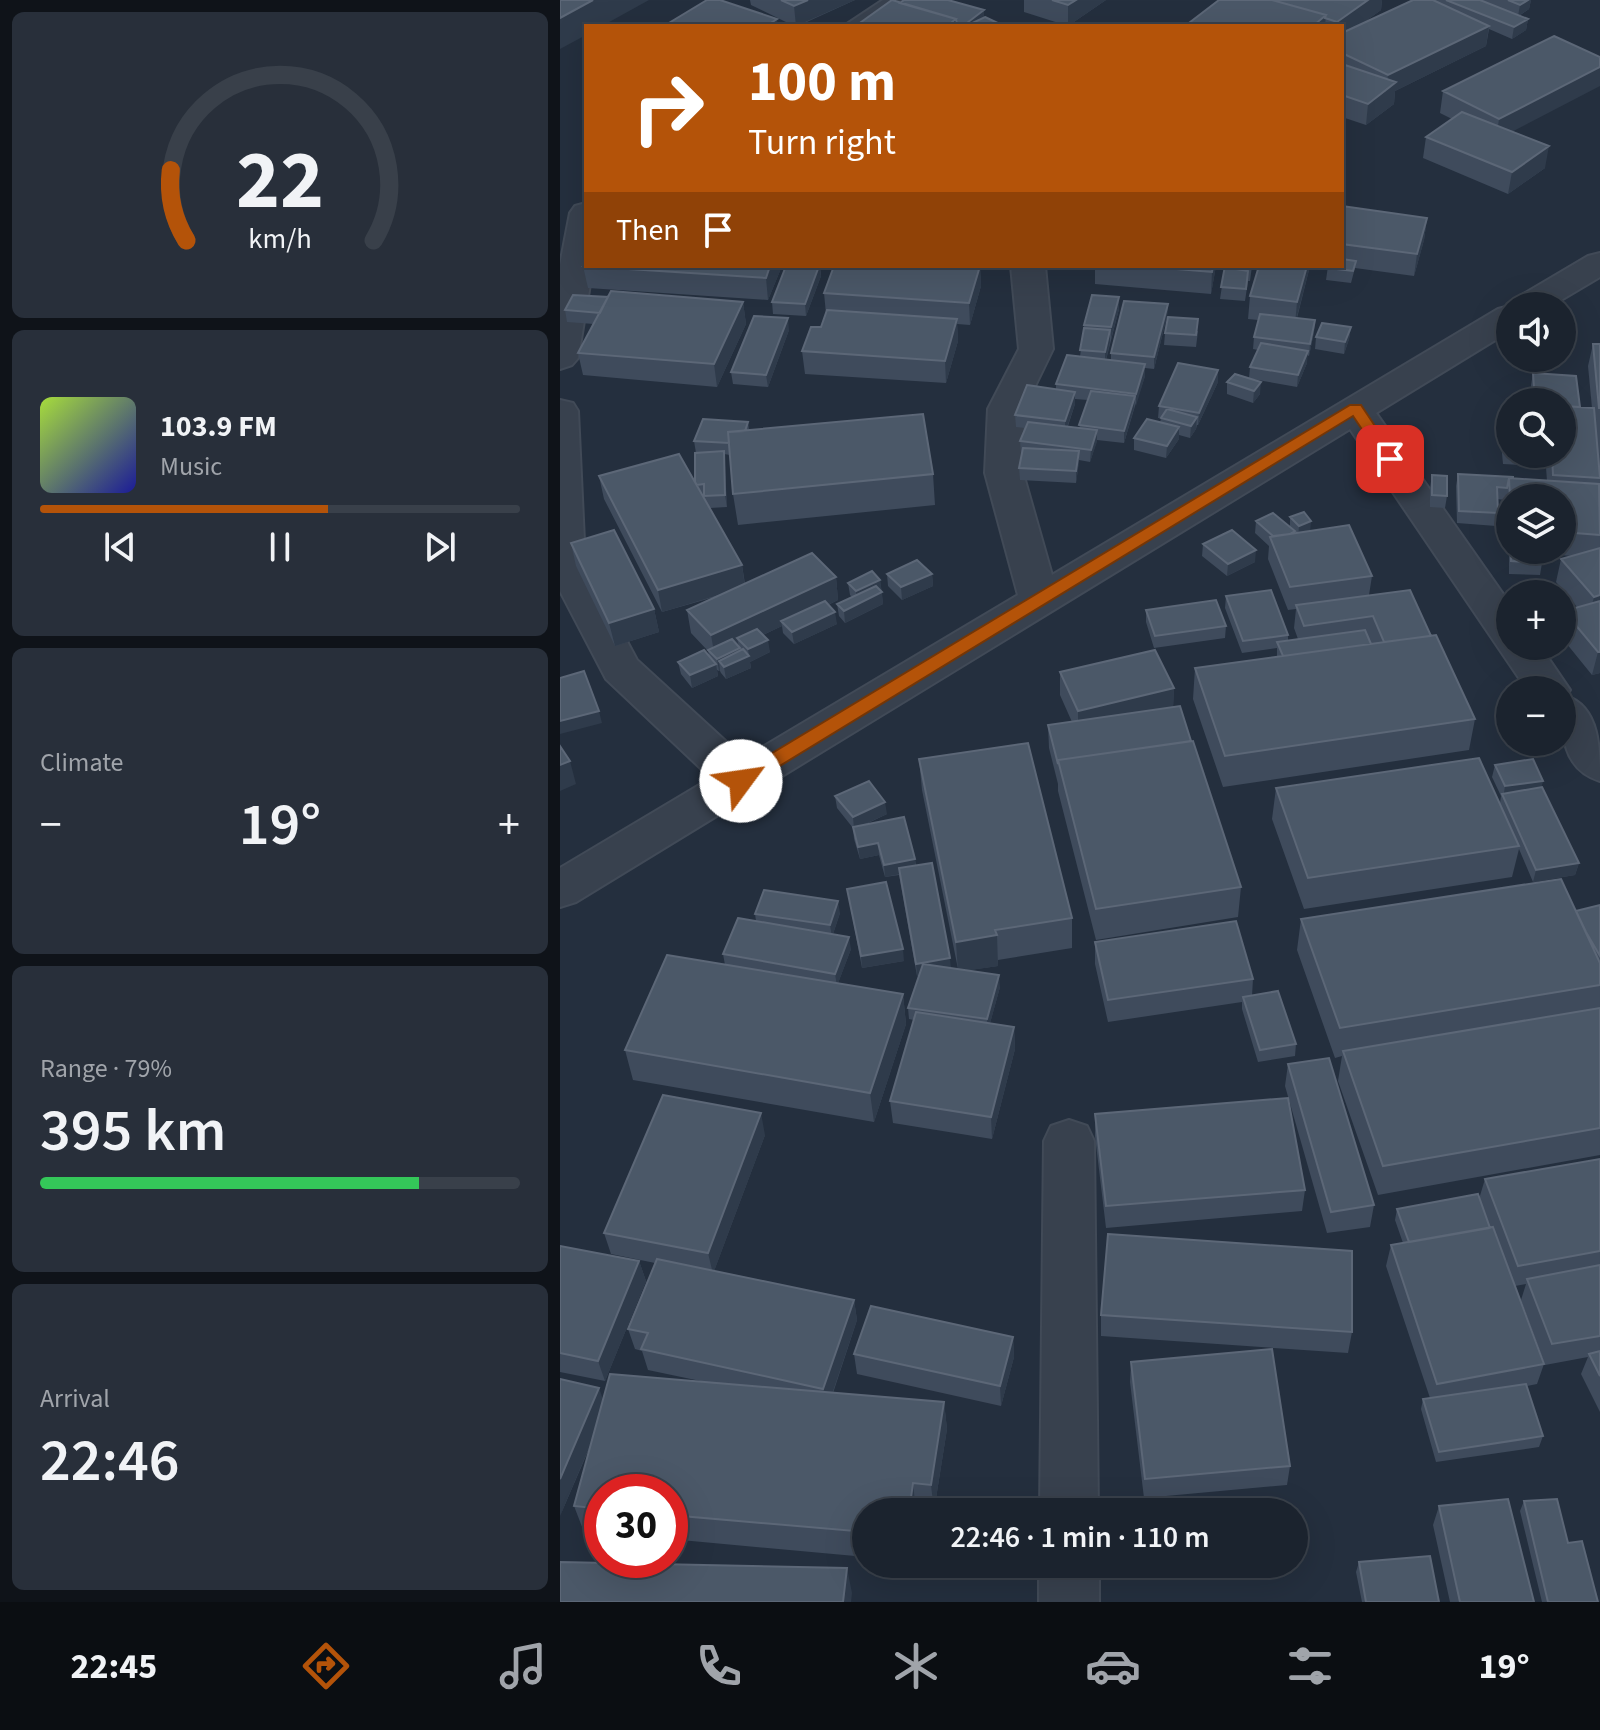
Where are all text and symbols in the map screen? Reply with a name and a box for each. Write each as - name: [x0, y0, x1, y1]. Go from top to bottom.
- text: 100 m: [748, 43, 896, 122]
- icon: right: [616, 56, 720, 160]
- text: Turn right: [748, 117, 896, 168]
- text: 22: [236, 122, 324, 240]
- icon: arrive: [696, 208, 740, 252]
- text: Then: [616, 209, 680, 252]
- text: km/h: [248, 219, 312, 259]
- map controls: [1496, 292, 1576, 756]
- button: sound: [1496, 292, 1576, 372]
- button: search: [1496, 388, 1576, 468]
- text: 103.9 FM: [160, 405, 277, 448]
- pin: [1356, 425, 1424, 493]
- icon: arrive: [1368, 437, 1412, 481]
- text: Music: [160, 448, 222, 485]
- button: layers: [1496, 484, 1576, 564]
- icon: previous: [98, 525, 142, 569]
- icon: pause: [258, 525, 302, 569]
- icon: next: [418, 525, 462, 569]
- button: +: [1496, 580, 1576, 660]
- button: −: [1496, 676, 1576, 756]
- position arrow: [699, 739, 783, 823]
- text: Climate: [40, 744, 124, 781]
- text: 19°: [239, 783, 321, 868]
- text: −: [40, 794, 62, 857]
- text: +: [498, 794, 520, 857]
- text: Range · 79%: [40, 1050, 172, 1087]
- text: 395 km: [40, 1089, 226, 1174]
- text: Arrival: [40, 1380, 110, 1417]
- text: 22:46: [40, 1419, 180, 1504]
- speed limit sign: 30: [584, 1474, 688, 1578]
- text: 22:46 · 1 min · 110 m: [950, 1516, 1210, 1559]
- icon: directions: [298, 1638, 354, 1694]
- icon: music: [495, 1638, 551, 1694]
- icon: phone: [691, 1638, 747, 1694]
- icon: climate: [888, 1638, 944, 1694]
- icon: car: [1085, 1638, 1141, 1694]
- icon: filters: [1282, 1638, 1338, 1694]
- text: 22:45: [70, 1641, 157, 1692]
- text: 19°: [1478, 1641, 1530, 1692]

